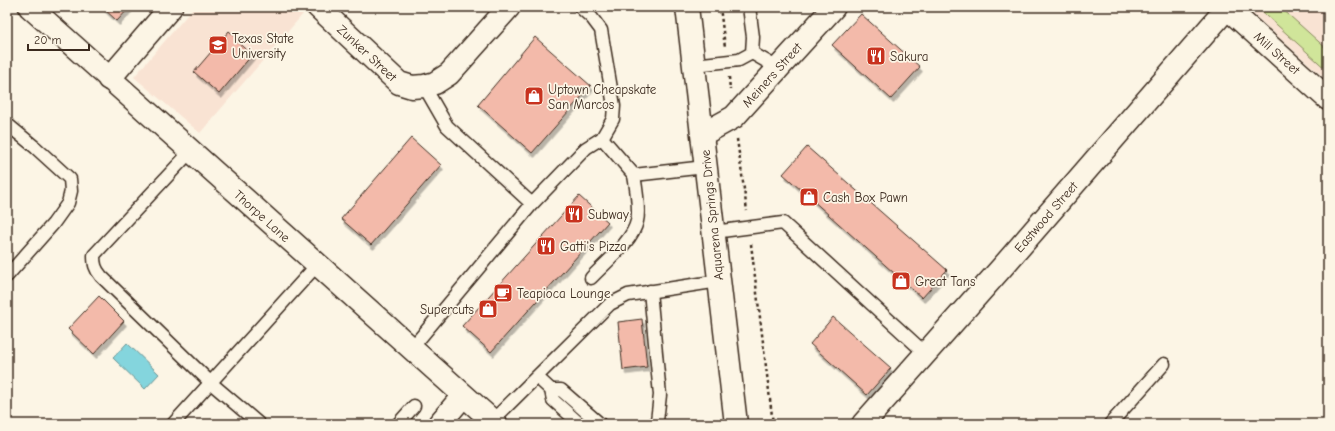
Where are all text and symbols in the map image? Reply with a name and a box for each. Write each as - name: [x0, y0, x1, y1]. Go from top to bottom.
- street label: Zunker Street: [334, 22, 401, 85]
- scale bar: [28, 26, 89, 52]
- street label: Mill Street: [1251, 29, 1304, 78]
- place label: Texas State University: [232, 31, 294, 61]
- text: 20 m: [34, 33, 62, 47]
- school or university icon: Texas State University: [207, 34, 229, 56]
- street label: Meiners Street: [739, 39, 806, 110]
- restaurant icon: Sakura: [865, 45, 887, 67]
- place label: Sakura: [890, 49, 928, 64]
- place label: Uptown Cheapskate San Marcos: [548, 82, 657, 112]
- shop icon: Uptown Cheapskate San Marcos: [523, 85, 545, 107]
- street label: Aquarena Springs Drive: [698, 148, 726, 281]
- street label: Eastwood Street: [1011, 178, 1082, 255]
- shop icon: Cash Box Pawn: [798, 186, 820, 208]
- street label: Thorpe Lane: [231, 187, 293, 245]
- place label: Cash Box Pawn: [823, 190, 908, 205]
- restaurant icon: Subway: [563, 203, 585, 225]
- place label: Subway: [588, 207, 629, 222]
- restaurant icon: Gatti's Pizza: [535, 235, 557, 257]
- place label: Gatti's Pizza: [560, 239, 627, 254]
- shop icon: Great Tans: [890, 270, 912, 292]
- place label: Great Tans: [915, 274, 975, 289]
- cafe icon: Teapioca Lounge: [492, 282, 514, 304]
- place label: Teapioca Lounge: [517, 286, 611, 301]
- shop icon: Supercuts: [477, 298, 499, 320]
- place label: Supercuts: [420, 302, 474, 317]

